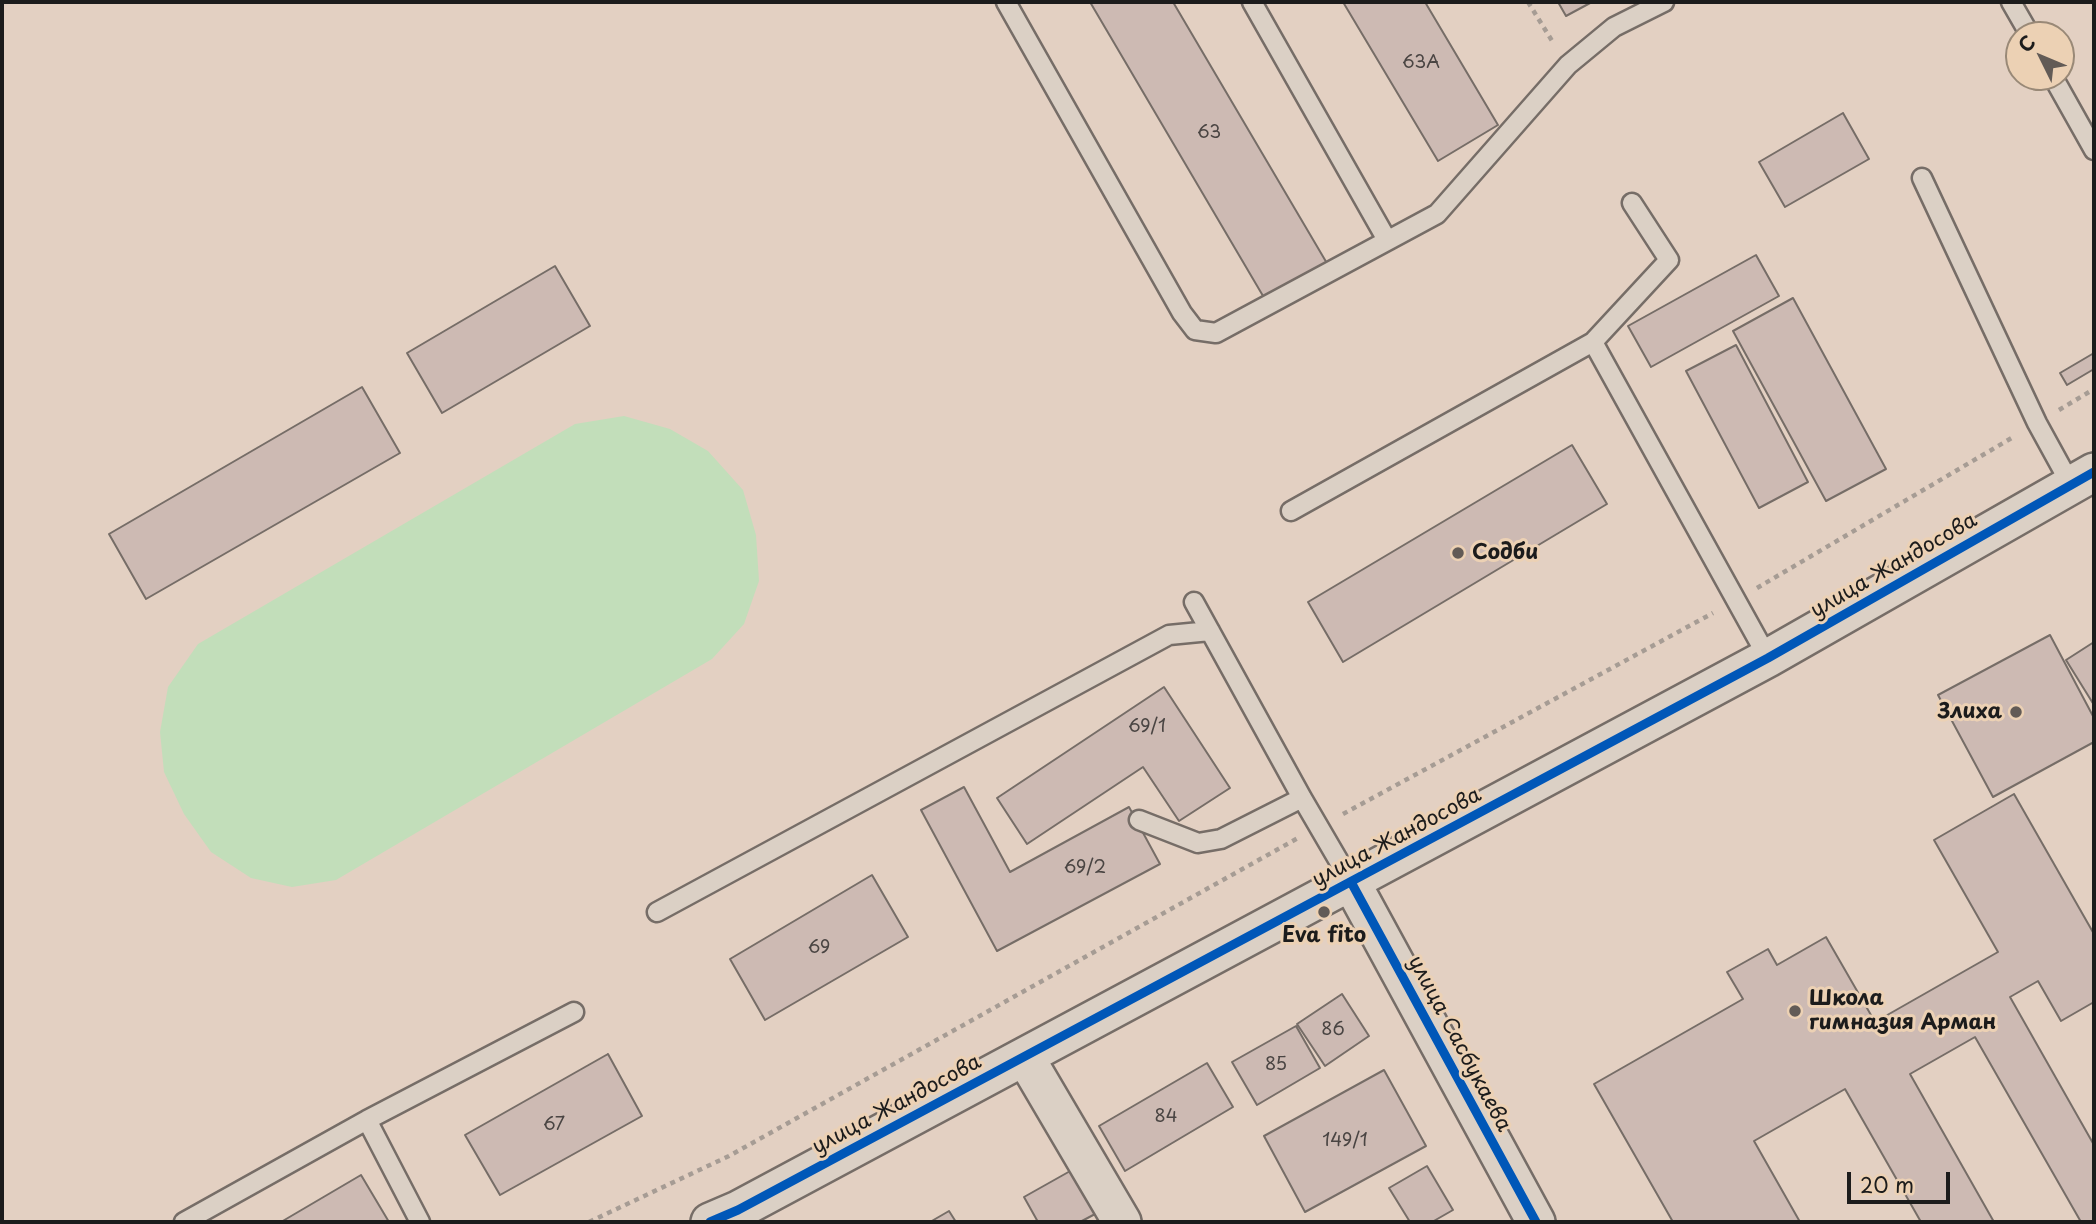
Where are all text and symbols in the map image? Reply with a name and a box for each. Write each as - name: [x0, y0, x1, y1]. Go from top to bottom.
- north arrow: [2005, 21, 2075, 91]
- text: С: [2011, 28, 2041, 58]
- house number: 63А: [1402, 52, 1440, 74]
- house number: 63: [1197, 122, 1221, 144]
- street label: улица Жандосова: [1806, 508, 1982, 624]
- place label: Содби: [1472, 540, 1538, 566]
- marker: Содби: [1450, 545, 1466, 561]
- place label: Злиха: [1938, 699, 2002, 725]
- marker: Злиха: [2008, 704, 2024, 720]
- house number: 69/1: [1128, 716, 1166, 738]
- street label: улица Жандосова: [1308, 783, 1486, 893]
- house number: 69/2: [1064, 857, 1106, 879]
- marker: Eva fito: [1316, 904, 1332, 920]
- place label: Eva fito: [1282, 923, 1366, 949]
- house number: 69: [808, 937, 830, 959]
- street label: улица Сасбукаева: [1402, 952, 1516, 1136]
- place label: Школа гимназия Арман: [1809, 986, 1996, 1036]
- marker: Школа гимназия Арман: [1787, 1003, 1803, 1019]
- house number: 86: [1321, 1019, 1345, 1041]
- street label: улица Жандосова: [808, 1050, 986, 1160]
- house number: 85: [1265, 1054, 1287, 1076]
- house number: 84: [1154, 1106, 1178, 1128]
- house number: 67: [543, 1114, 565, 1136]
- house number: 149/1: [1322, 1130, 1368, 1152]
- scale bar: [1851, 1158, 1954, 1202]
- text: 20 m: [1860, 1168, 1914, 1200]

